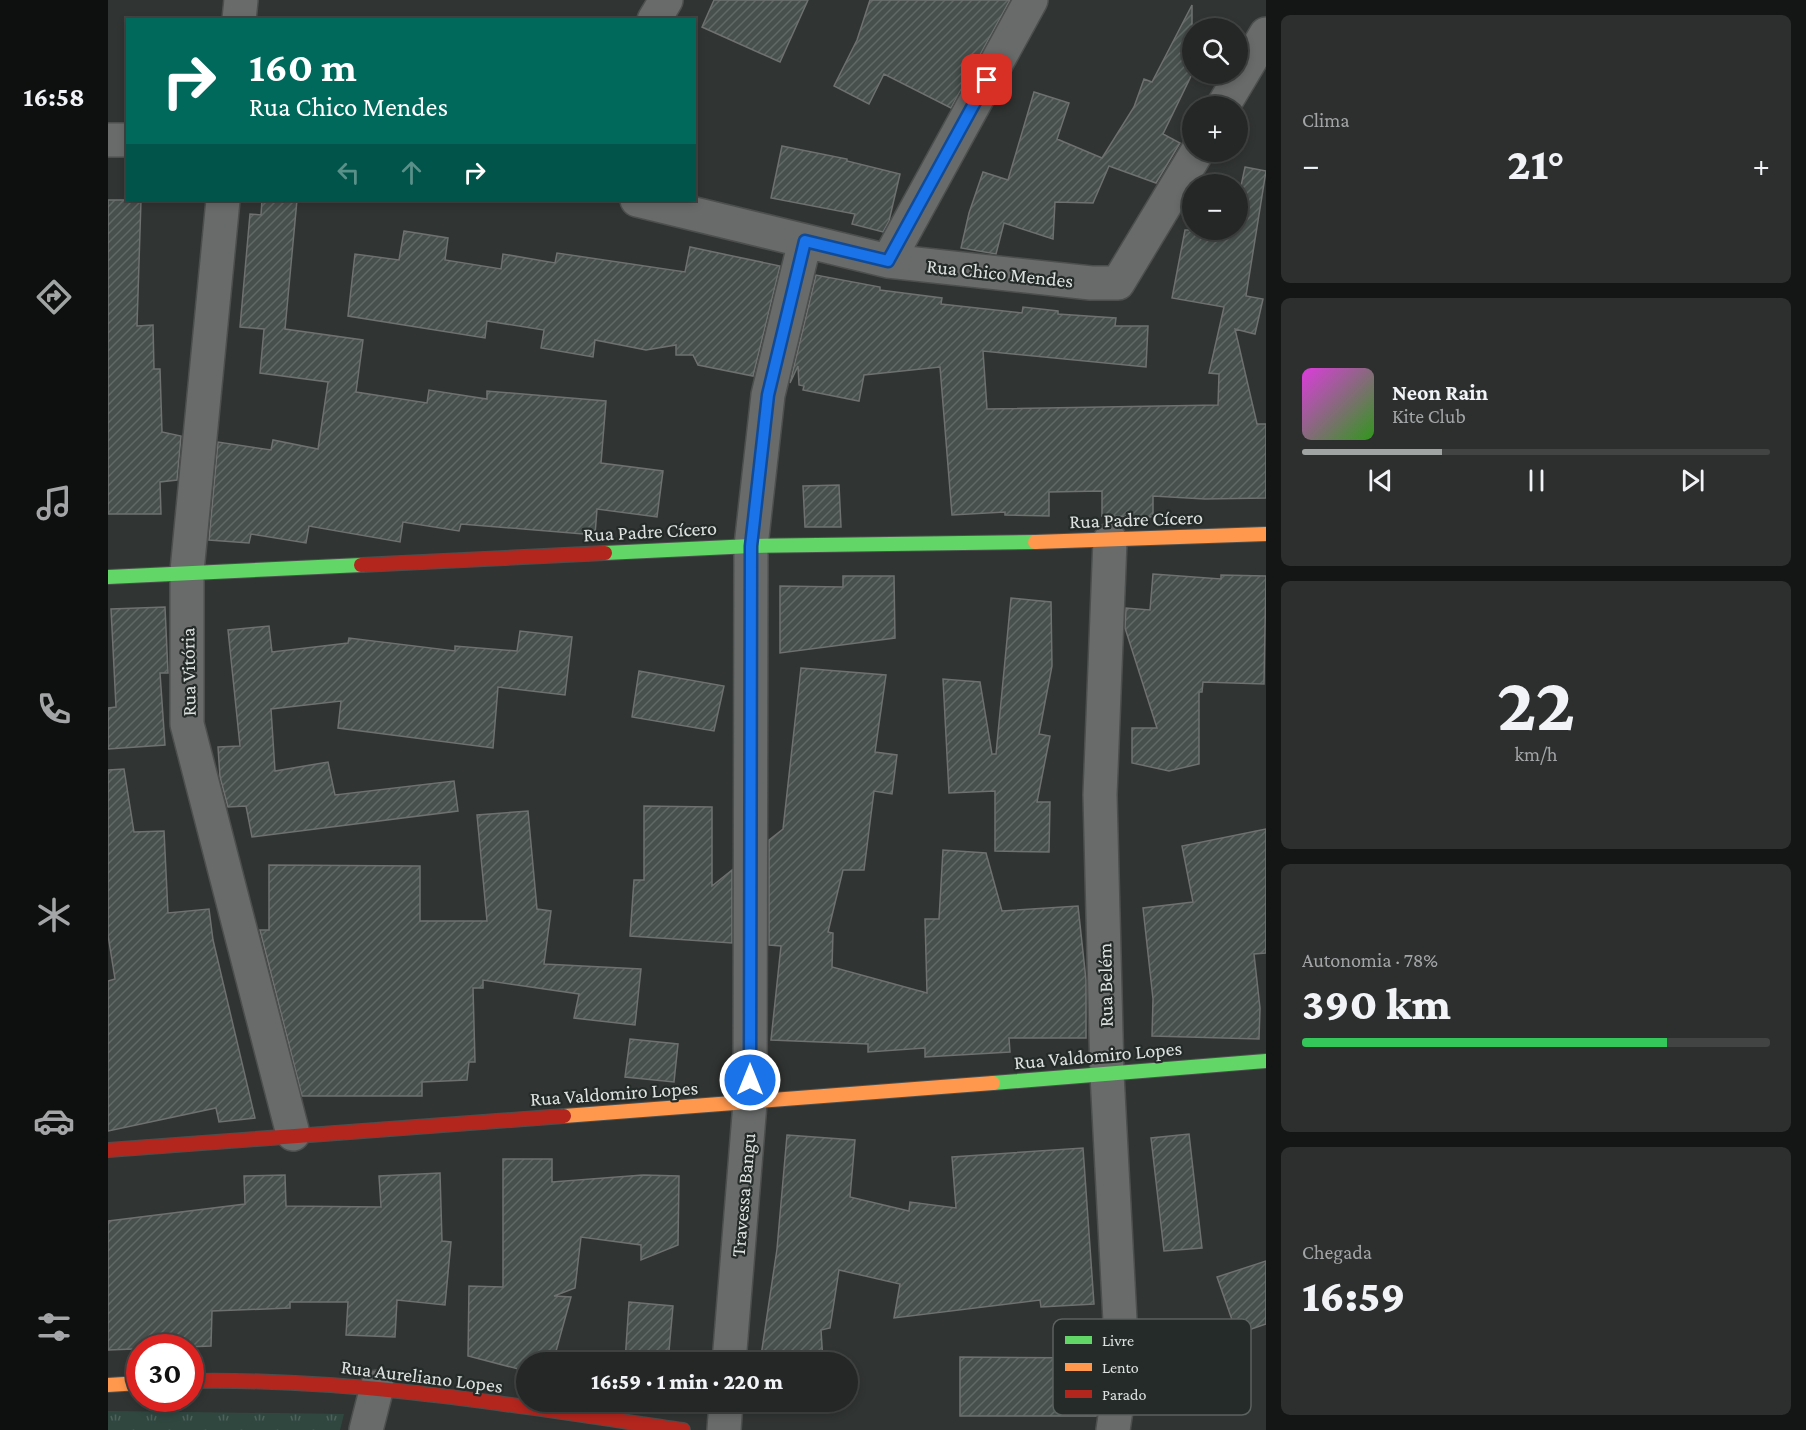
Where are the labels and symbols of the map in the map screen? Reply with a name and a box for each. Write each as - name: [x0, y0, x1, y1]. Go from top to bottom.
- pin: [961, 54, 1012, 105]
- street label: Rua Chico Mendes: [926, 254, 1075, 292]
- street label: Rua Padre Cícero: [1069, 506, 1203, 532]
- street label: Rua Padre Cícero: [583, 517, 717, 545]
- street label: Rua Vitória: [176, 627, 200, 717]
- street label: Rua Belém: [1093, 943, 1117, 1027]
- street label: Rua Valdomiro Lopes: [1013, 1037, 1183, 1074]
- position arrow: [718, 1048, 782, 1112]
- street label: Rua Valdomiro Lopes: [529, 1076, 699, 1111]
- street label: Travessa Bangu: [727, 1132, 760, 1258]
- legend: [1053, 1319, 1251, 1415]
- text: Livre: [1102, 1332, 1134, 1349]
- speed limit sign: 30: [126, 1334, 204, 1412]
- street label: Rua Aureliano Lopes: [340, 1355, 504, 1398]
- text: Lento: [1102, 1359, 1139, 1376]
- text: Parado: [1102, 1386, 1146, 1403]

